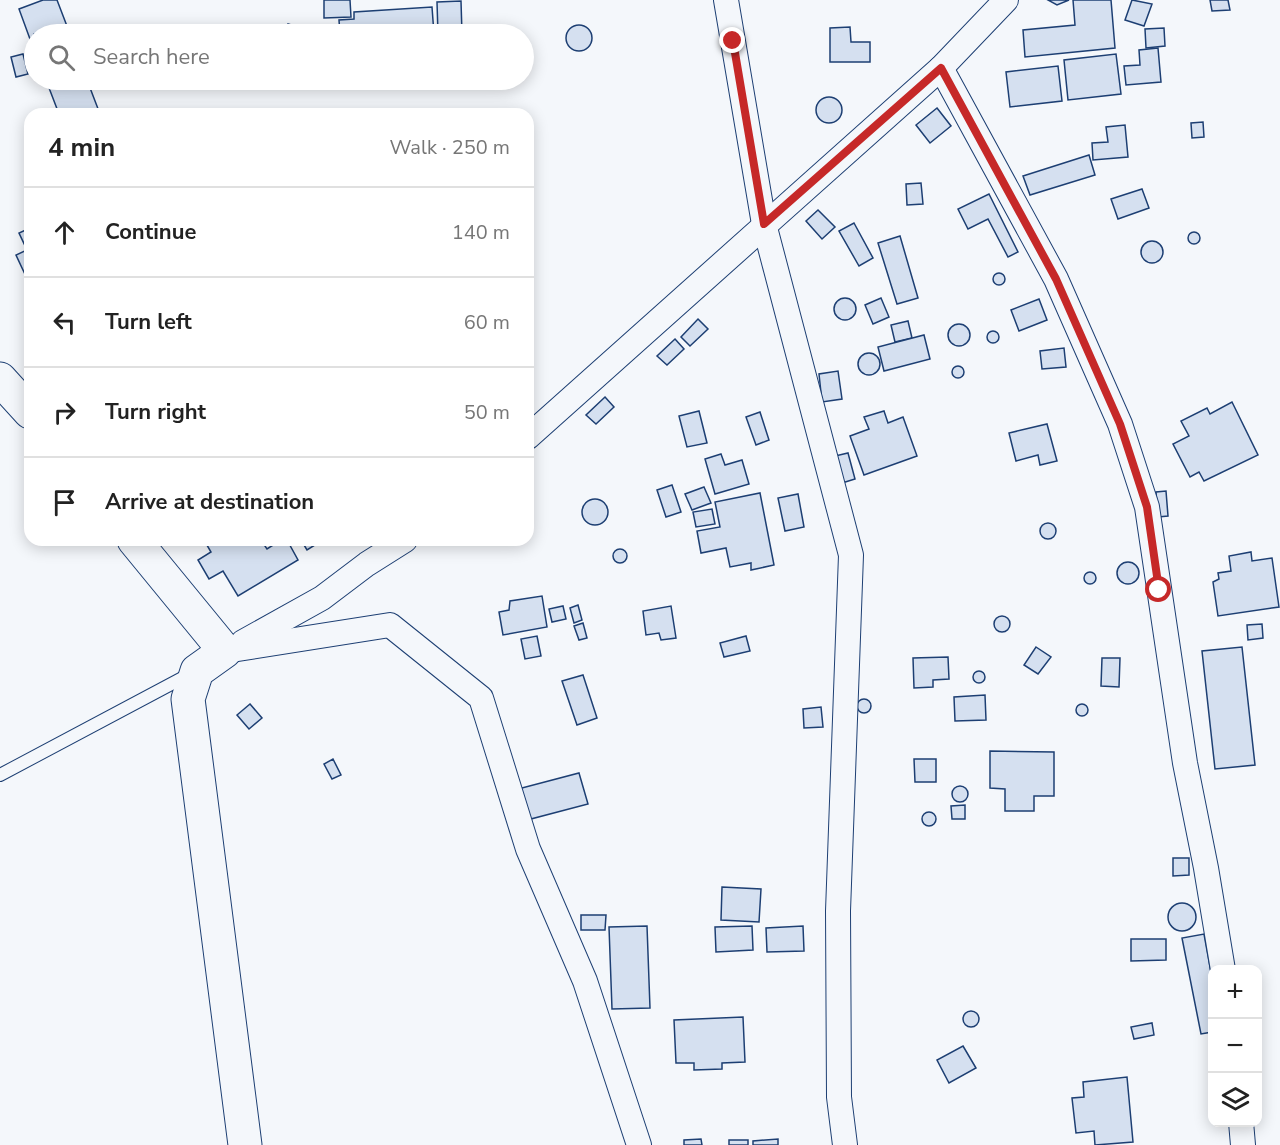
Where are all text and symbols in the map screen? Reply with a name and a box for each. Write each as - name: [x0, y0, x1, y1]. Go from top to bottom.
- search box: [24, 24, 534, 90]
- route end: [719, 27, 745, 53]
- icon: search: [45, 41, 78, 74]
- text: Search here: [93, 42, 210, 72]
- text: 4 min: [48, 130, 115, 165]
- text: Walk · 250 m: [390, 134, 510, 161]
- icon: ahead: [48, 216, 81, 249]
- text: Continue: [105, 217, 196, 247]
- text: 140 m: [452, 219, 510, 246]
- icon: left: [48, 306, 81, 339]
- text: Turn left: [105, 307, 192, 337]
- text: 60 m: [464, 309, 510, 336]
- icon: right: [48, 396, 81, 429]
- text: Turn right: [105, 397, 206, 427]
- text: 50 m: [464, 399, 510, 426]
- icon: arrive: [48, 486, 81, 519]
- text: Arrive at destination: [105, 487, 314, 517]
- route start: [1145, 576, 1171, 602]
- map controls: [1208, 965, 1262, 1127]
- button: +: [1208, 965, 1262, 1019]
- button: −: [1208, 1019, 1262, 1073]
- button: layers: [1208, 1073, 1262, 1127]

